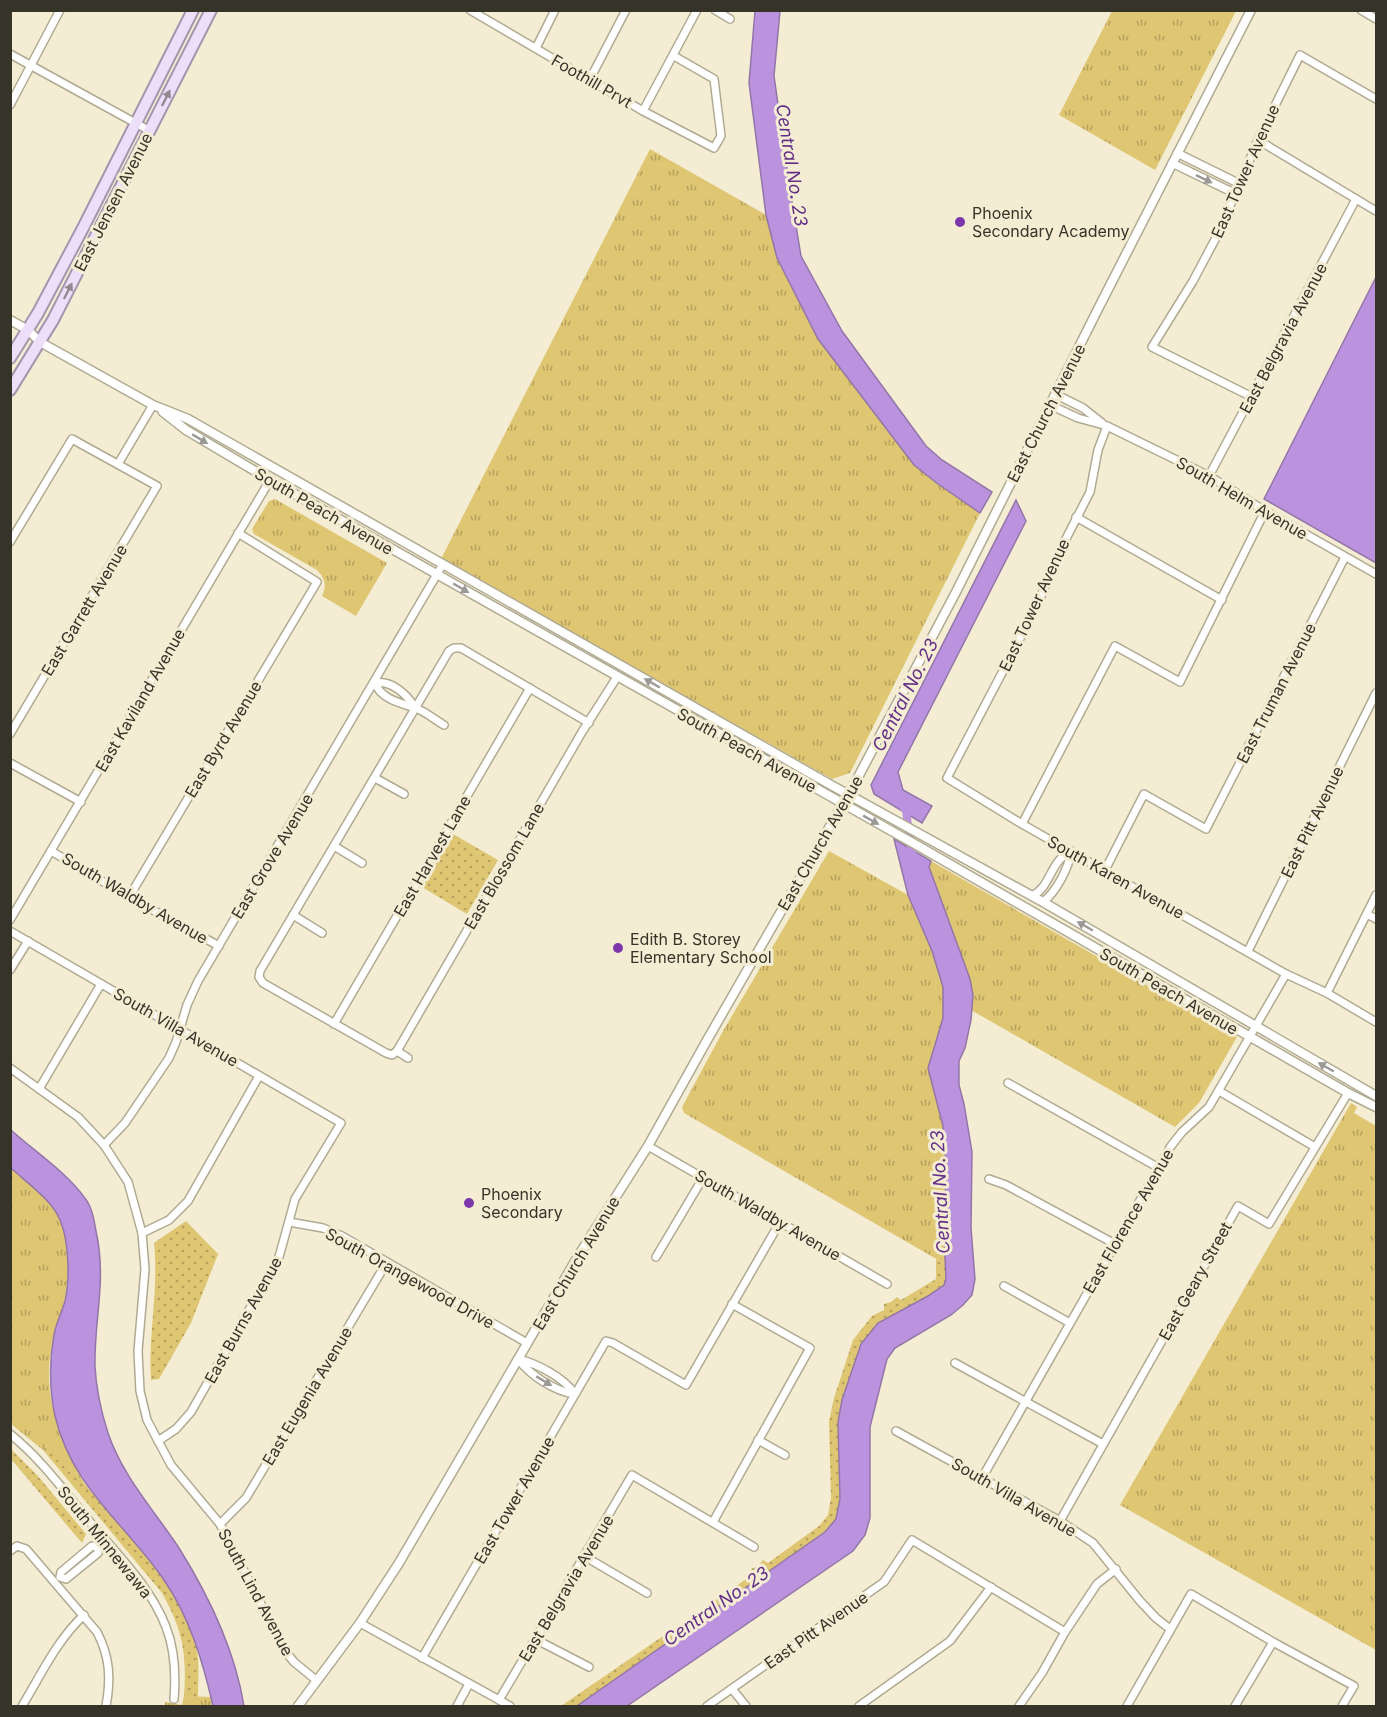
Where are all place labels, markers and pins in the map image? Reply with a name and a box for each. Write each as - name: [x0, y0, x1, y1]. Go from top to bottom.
- place label: Phoenix Secondary Academy: [972, 203, 1130, 241]
- marker: Phoenix Secondary Academy: [953, 215, 967, 229]
- place label: Edith B. Storey Elementary School: [630, 929, 772, 967]
- marker: Edith B. Storey Elementary School: [611, 941, 625, 955]
- place label: Phoenix Secondary: [481, 1184, 563, 1222]
- marker: Phoenix Secondary: [462, 1196, 476, 1210]

